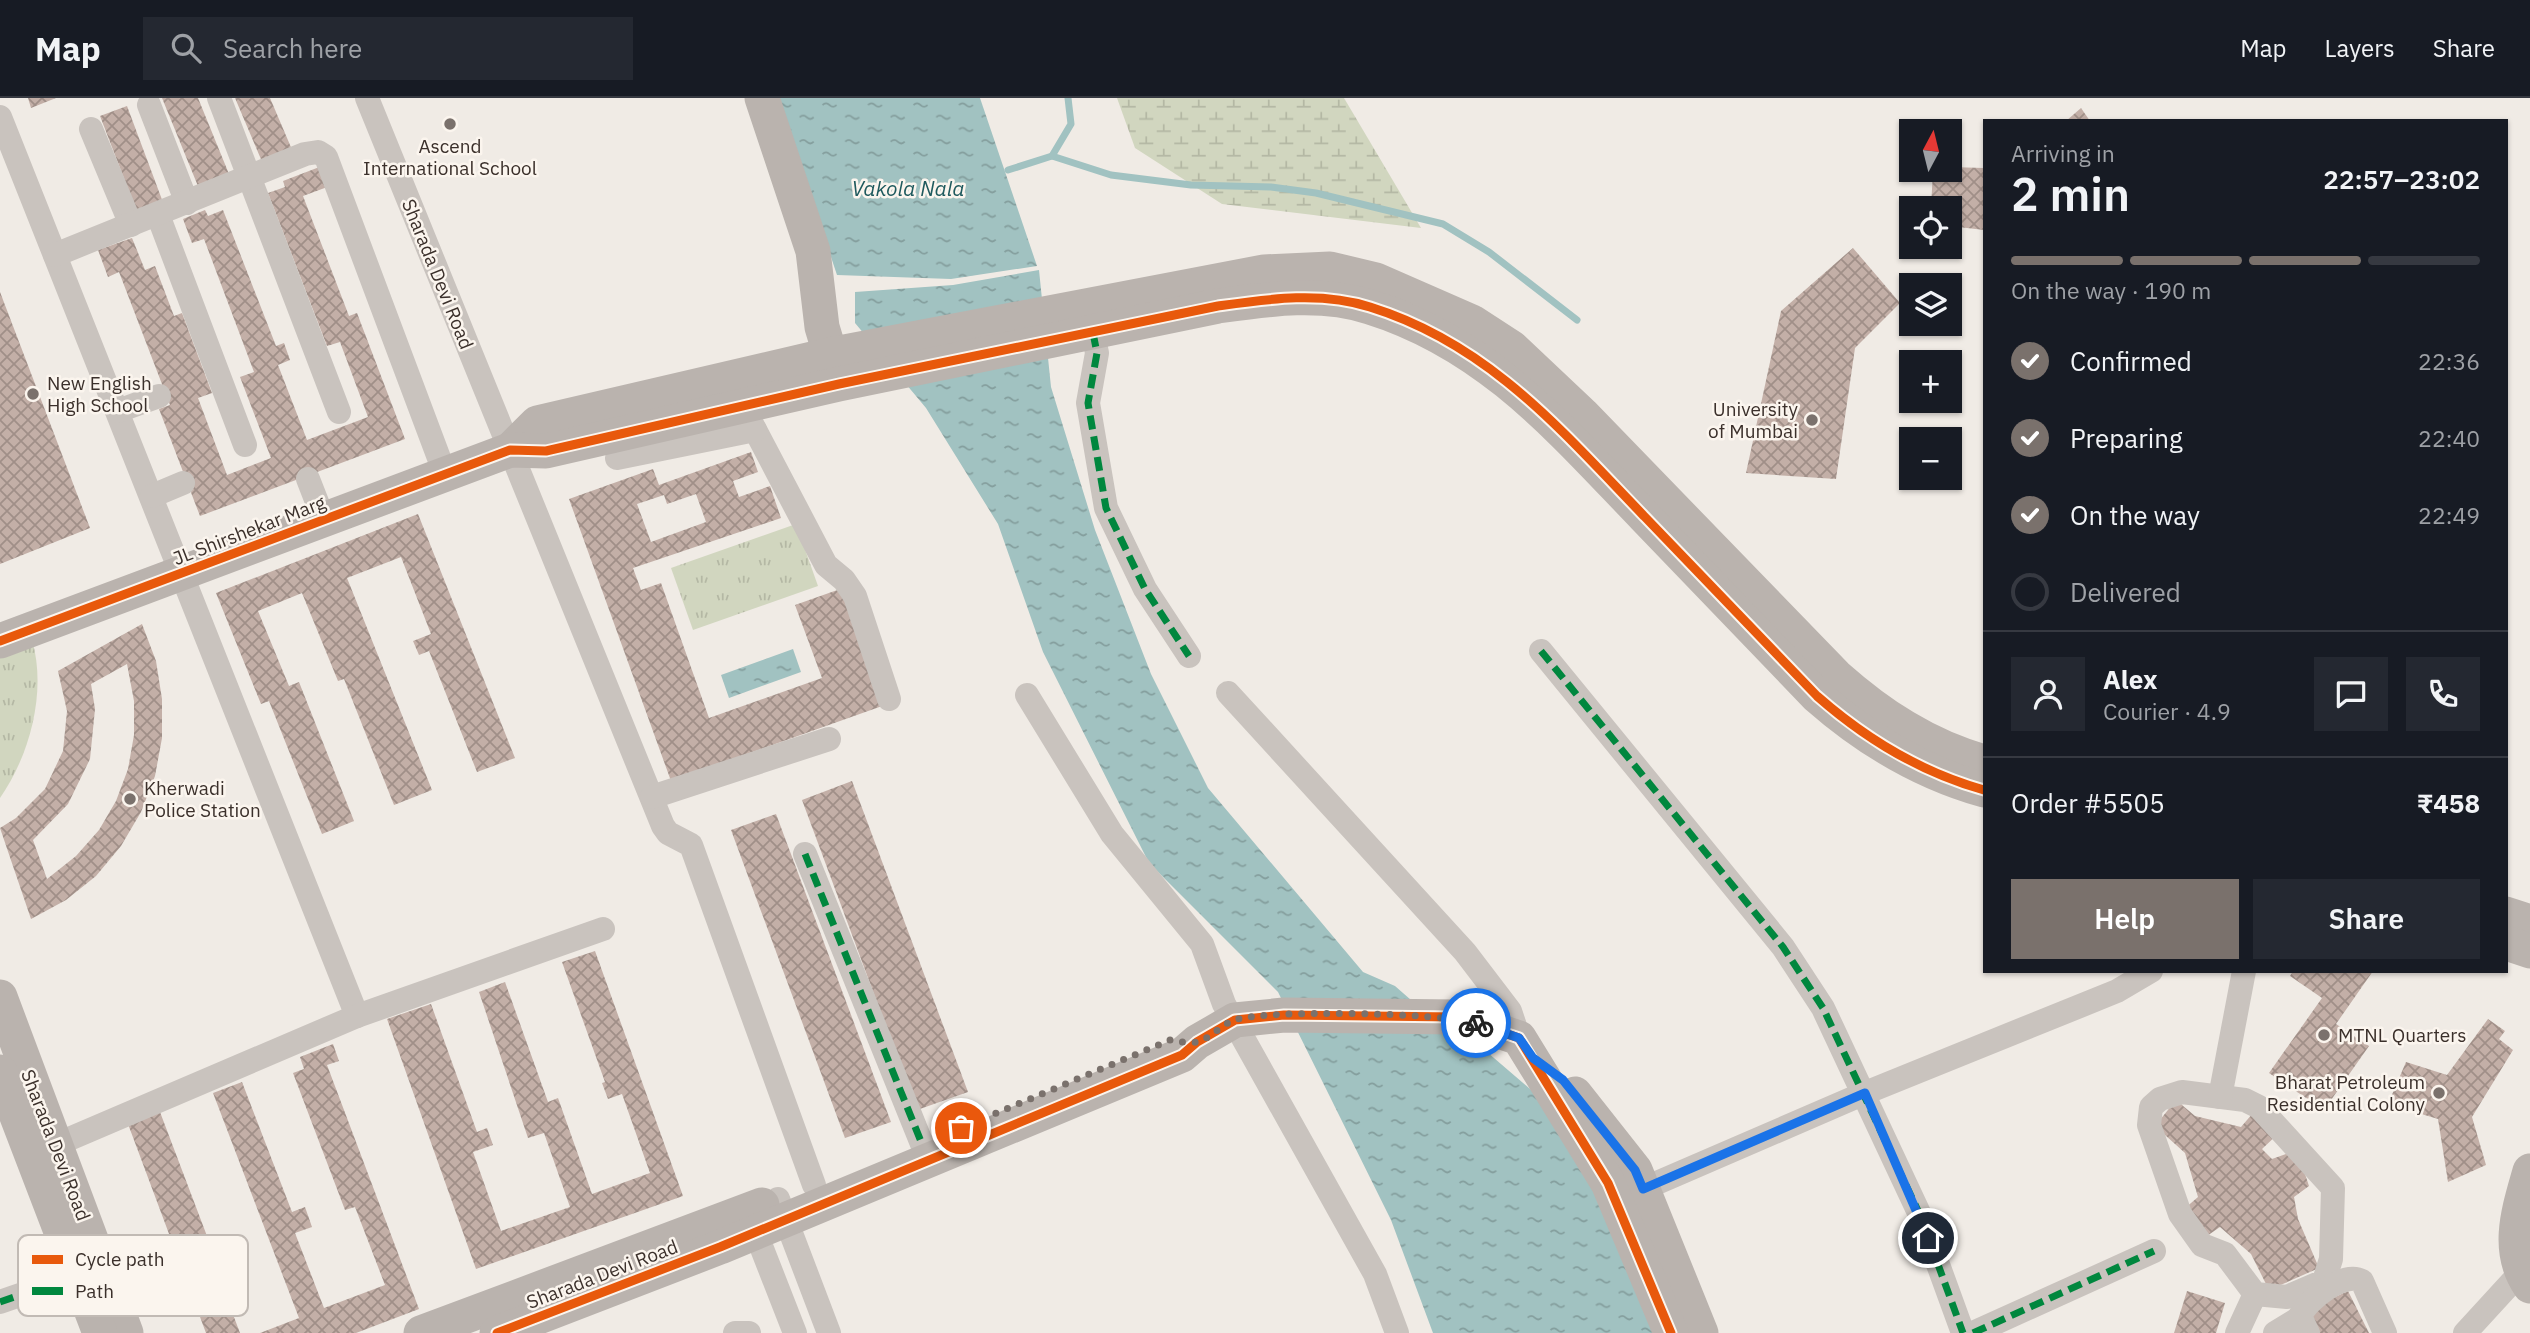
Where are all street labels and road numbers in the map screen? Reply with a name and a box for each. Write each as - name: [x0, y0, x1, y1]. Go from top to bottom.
- street label: Sharada Devi Road: [397, 195, 479, 353]
- street label: JL Shirshekar Marg: [169, 490, 329, 570]
- street label: Sharada Devi Road: [16, 1066, 96, 1224]
- street label: Sharada Devi Road: [523, 1234, 681, 1314]

